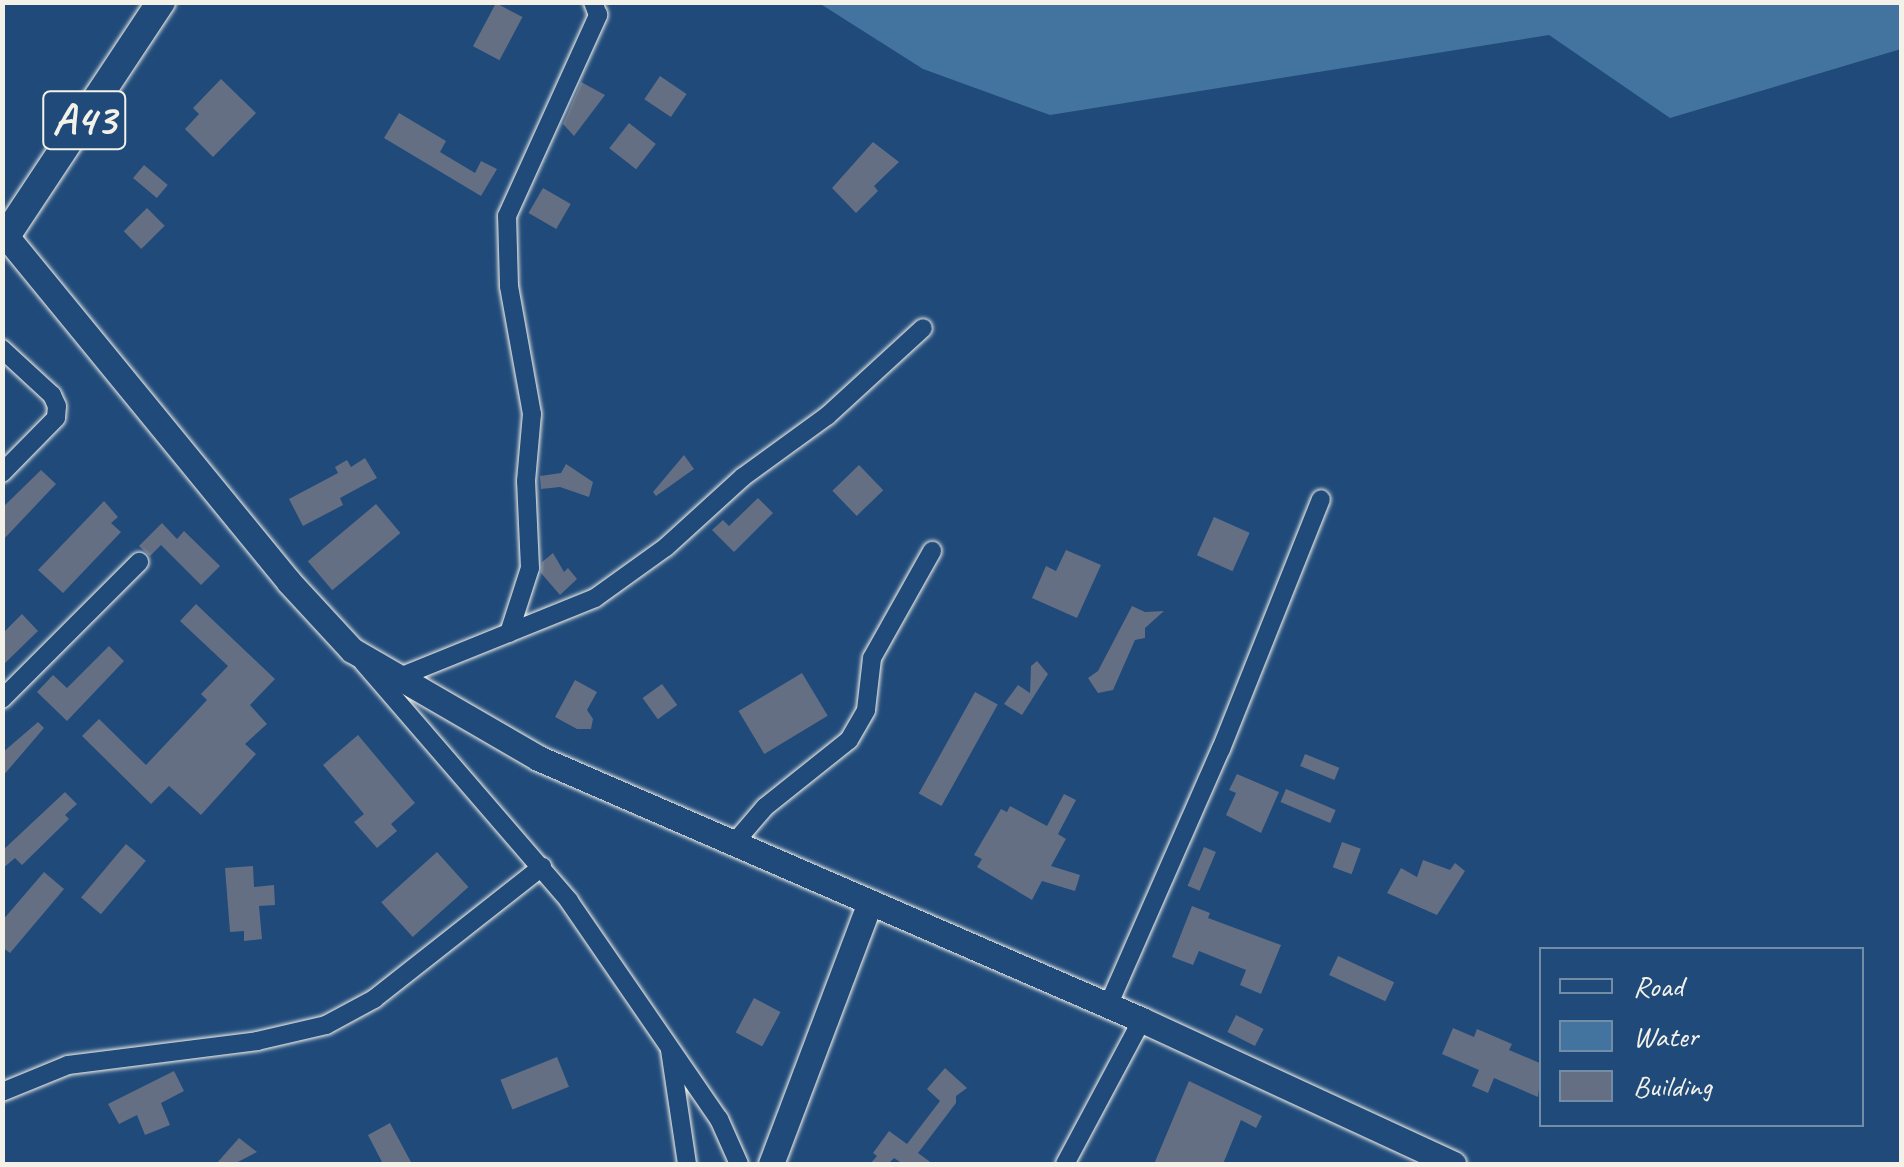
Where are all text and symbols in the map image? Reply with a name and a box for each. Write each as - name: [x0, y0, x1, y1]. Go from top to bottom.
- road number: A43: [42, 80, 126, 160]
- legend: [1539, 947, 1864, 1127]
- text: Road: [1633, 967, 1683, 1005]
- text: Water: [1633, 1017, 1698, 1055]
- text: Building: [1633, 1067, 1712, 1105]

